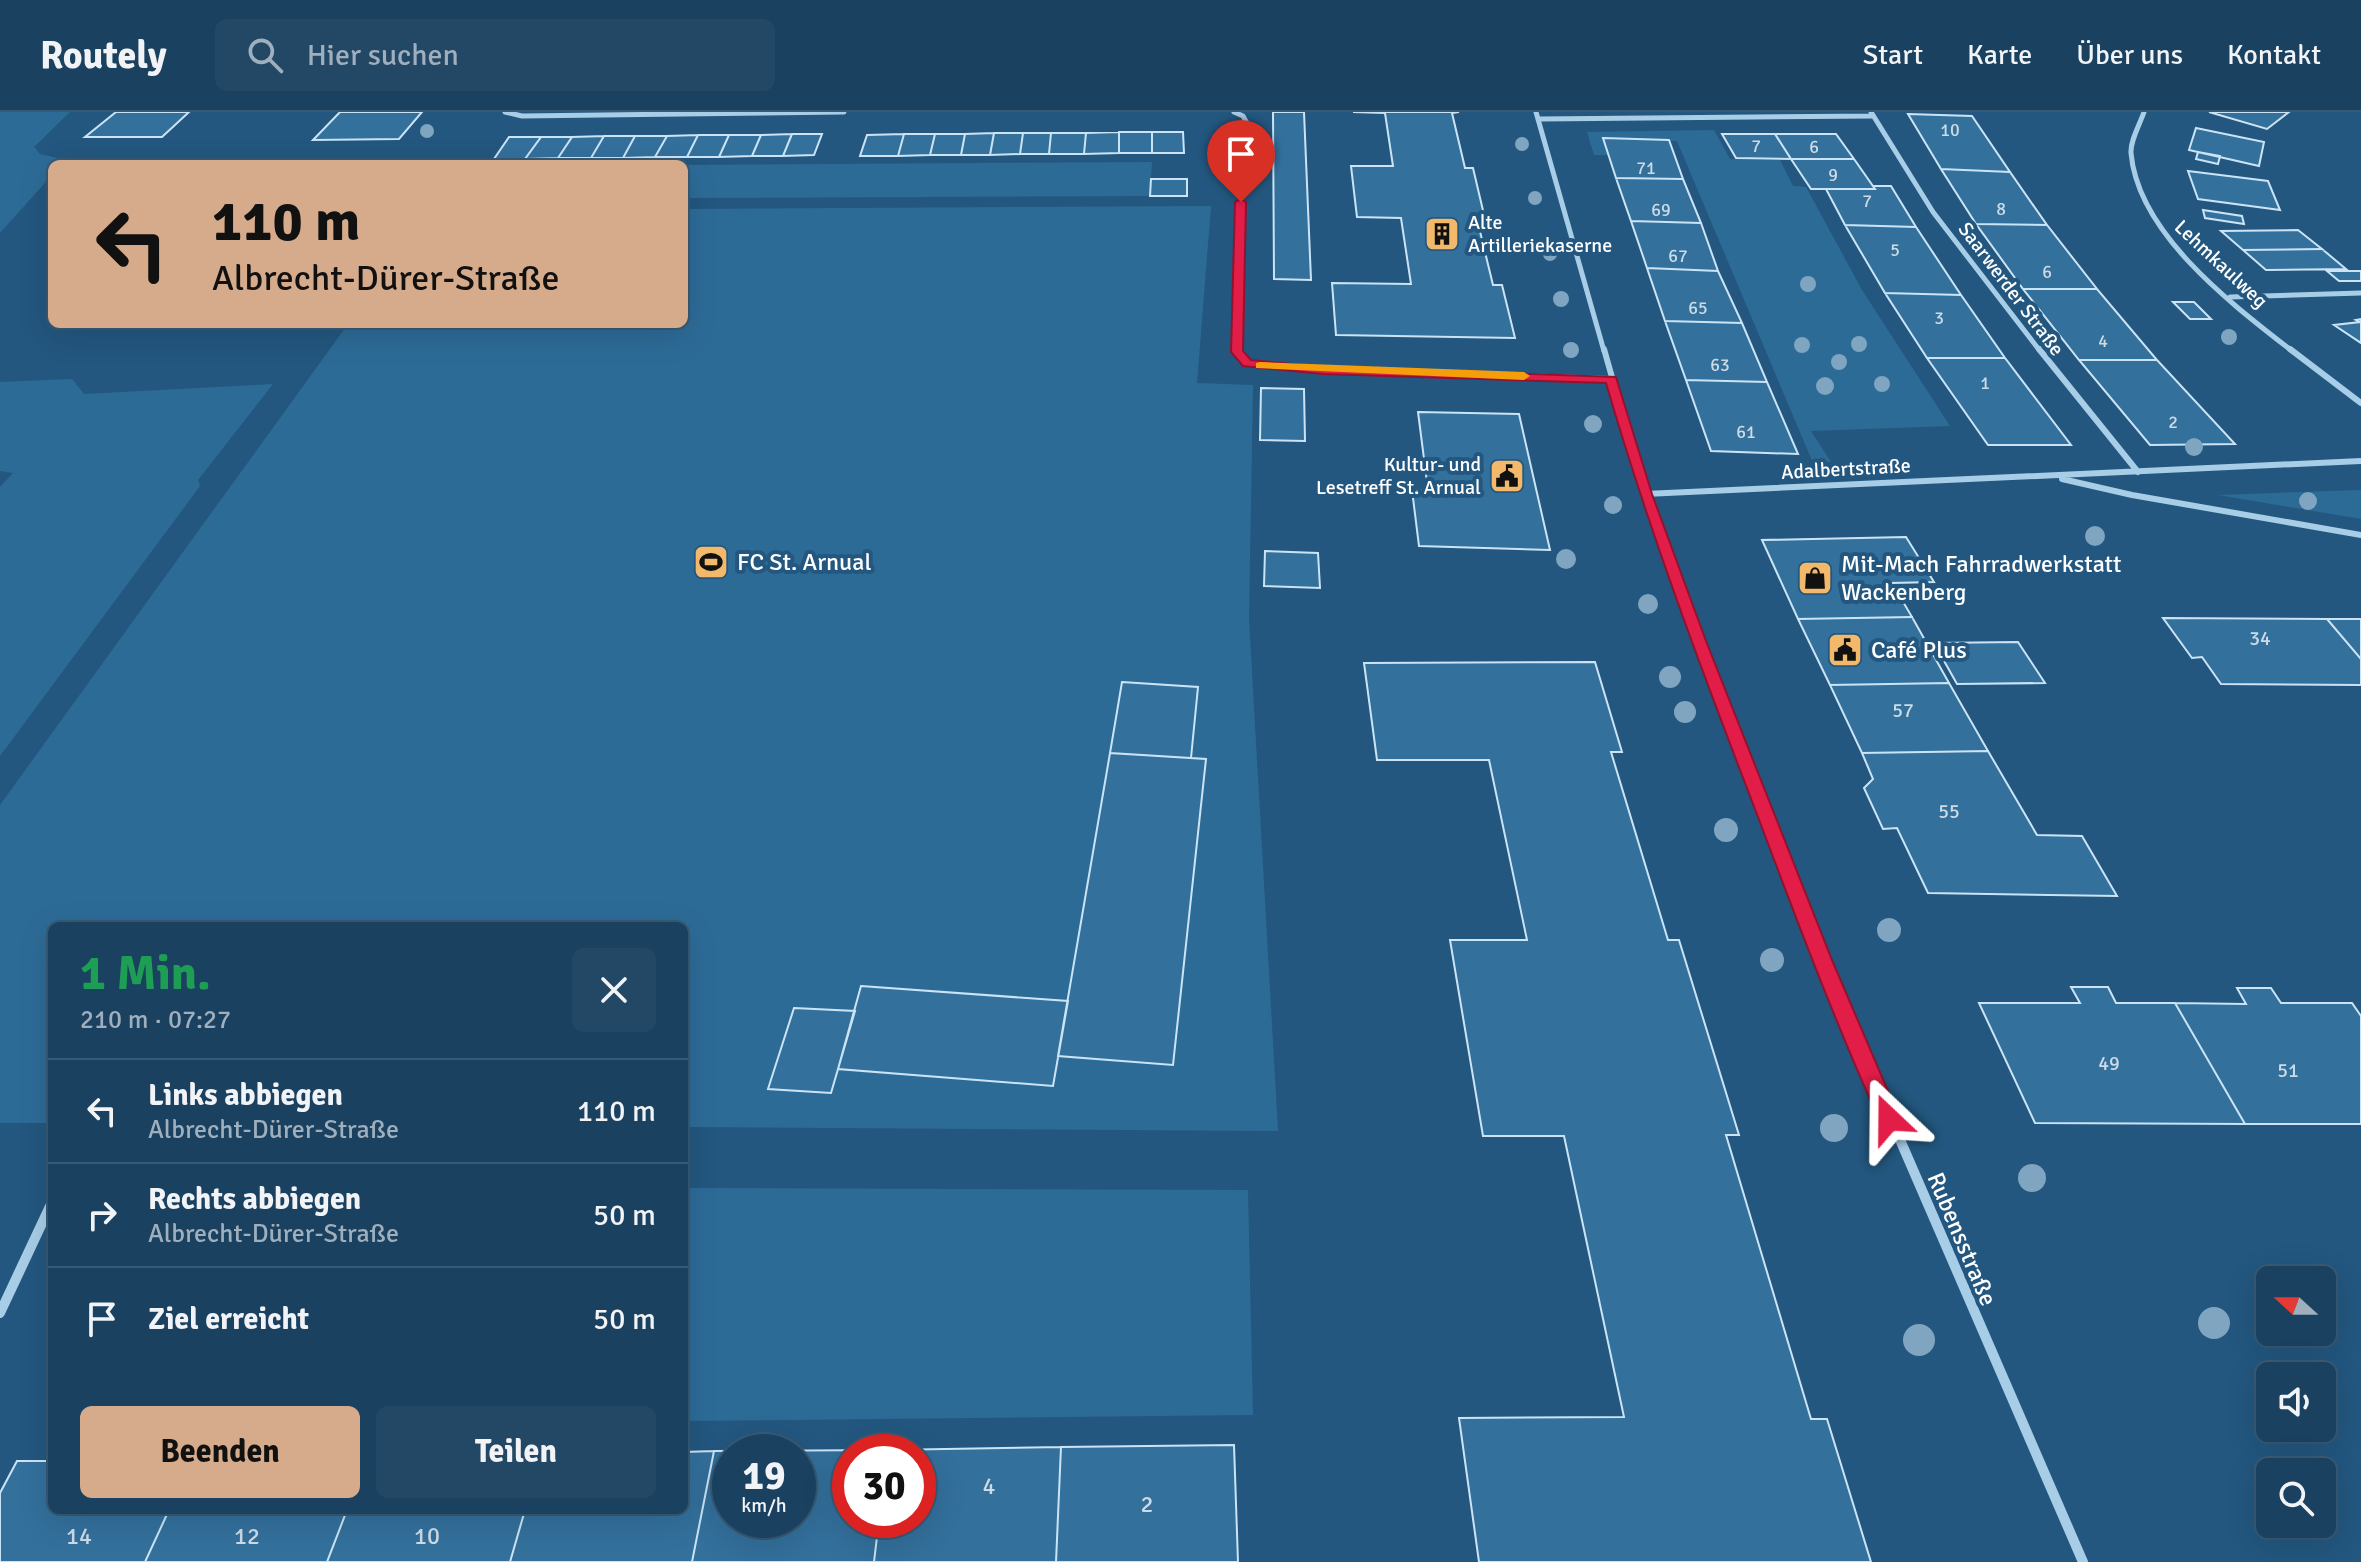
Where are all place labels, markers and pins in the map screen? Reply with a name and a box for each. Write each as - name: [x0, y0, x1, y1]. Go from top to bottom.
- pin: [1207, 120, 1275, 202]
- place label: Alte Artilleriekaserne: [1468, 210, 1612, 258]
- building icon: Alte Artilleriekaserne: [1423, 215, 1461, 253]
- place label: Kultur- und Lesetreff St. Arnual: [1316, 452, 1481, 500]
- public building icon: Kultur- und Lesetreff St. Arnual: [1488, 457, 1526, 495]
- sports icon: FC St. Arnual: [692, 543, 730, 581]
- place label: FC St. Arnual: [737, 547, 871, 577]
- place label: Mit-Mach Fahrradwerkstatt Wackenberg: [1841, 549, 2121, 607]
- shop icon: Mit-Mach Fahrradwerkstatt Wackenberg: [1796, 559, 1834, 597]
- public building icon: Café Plus: [1826, 631, 1864, 669]
- place label: Café Plus: [1871, 635, 1967, 665]

